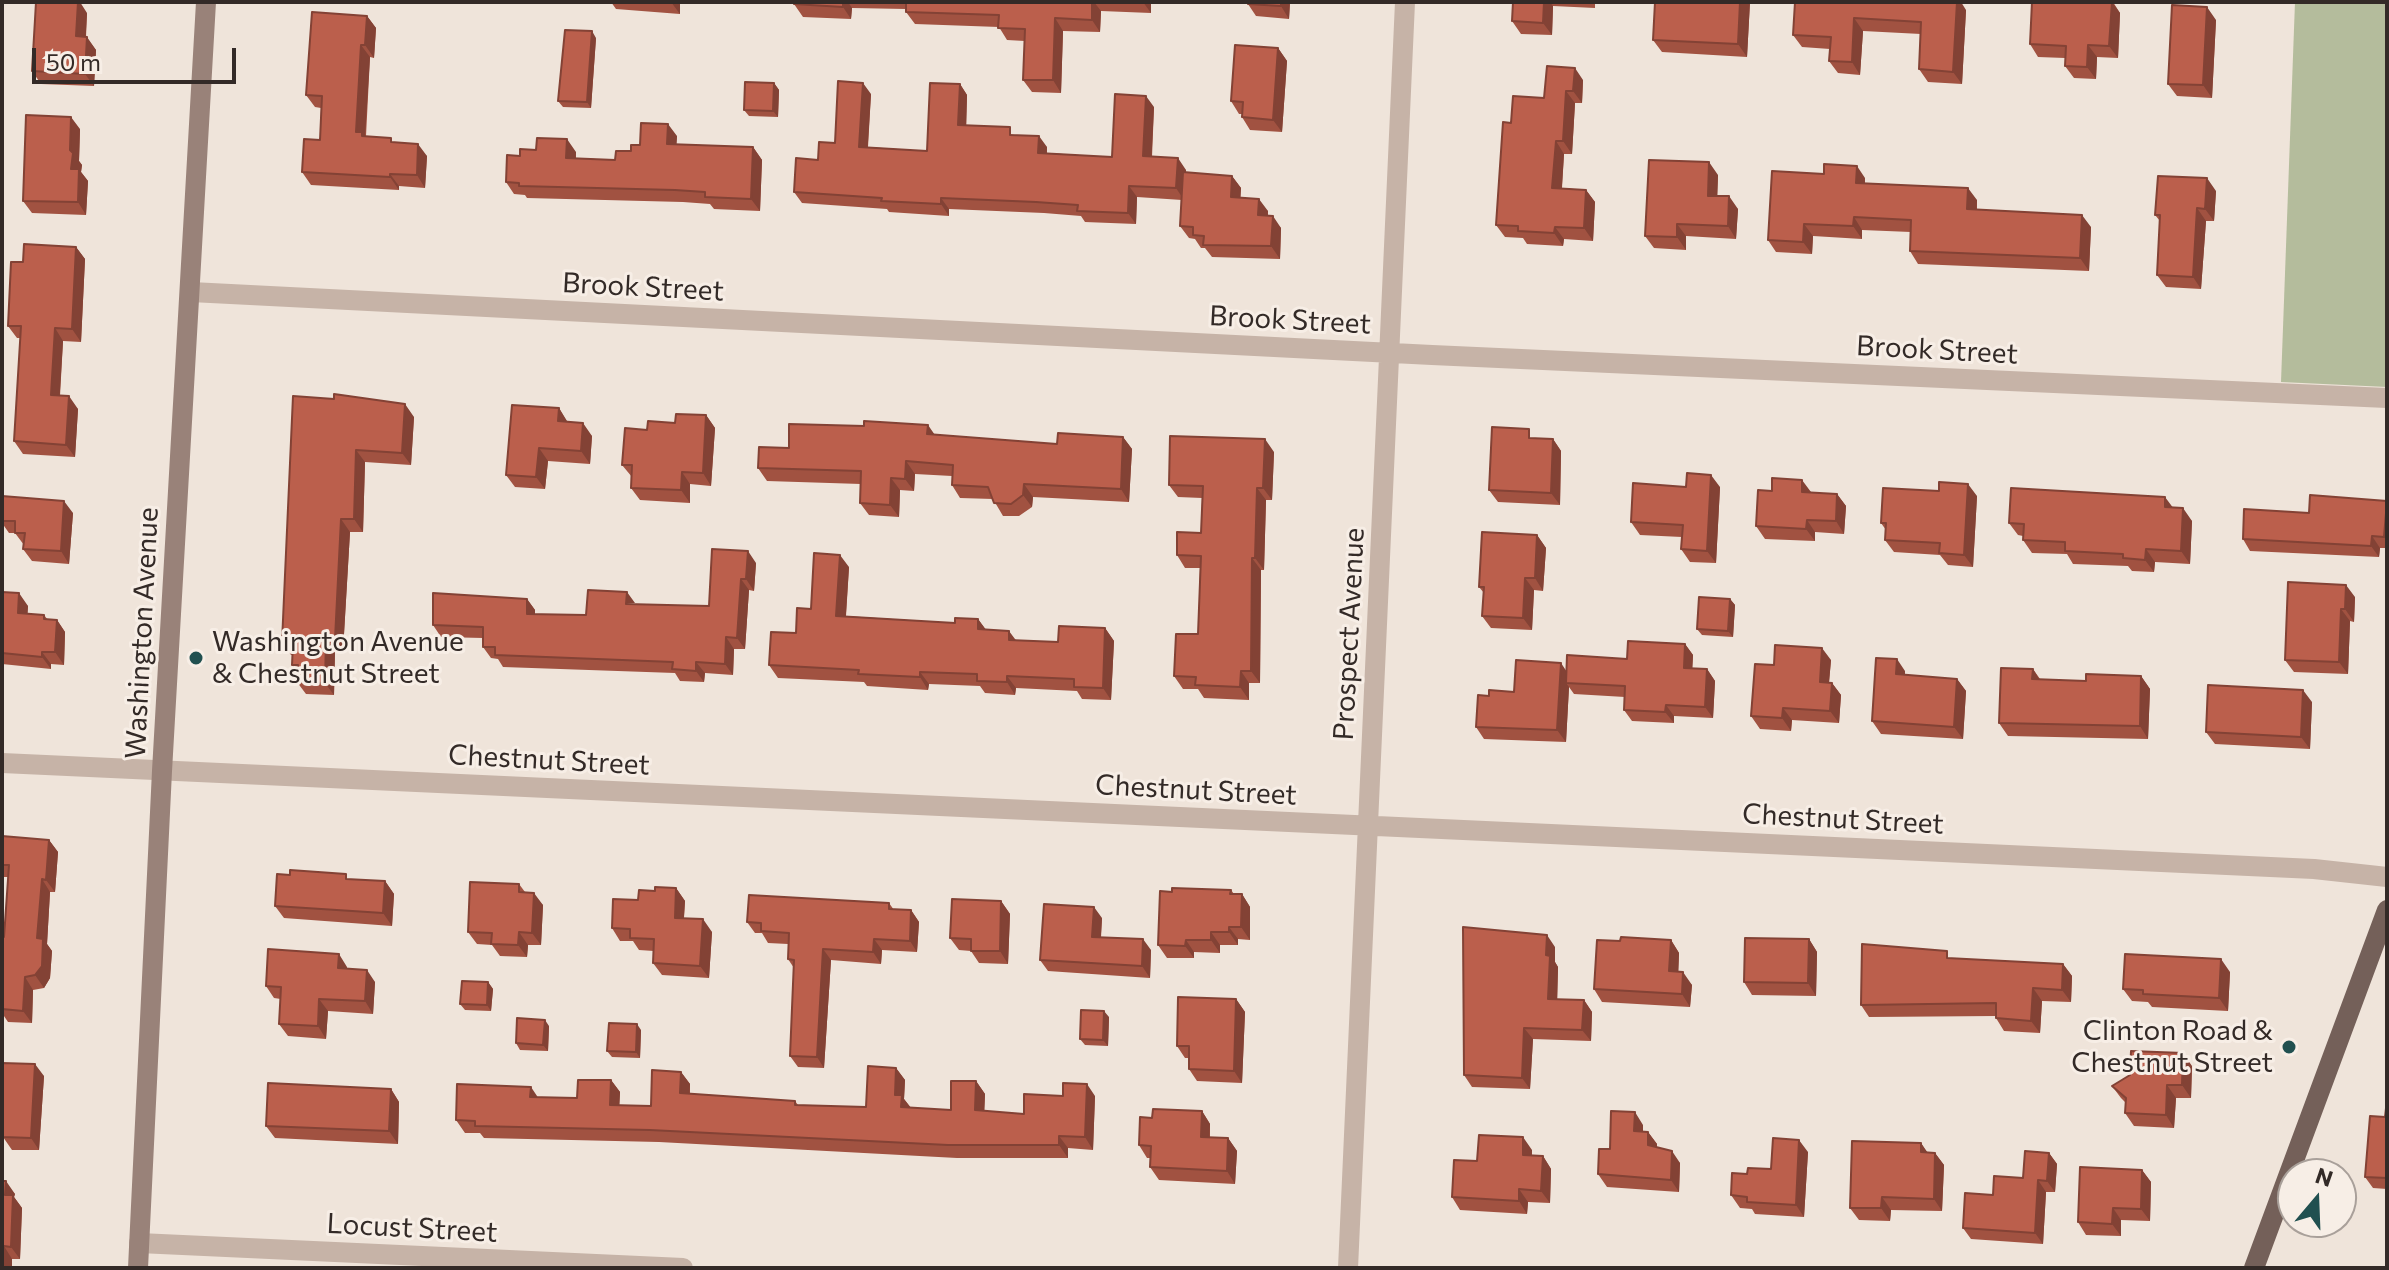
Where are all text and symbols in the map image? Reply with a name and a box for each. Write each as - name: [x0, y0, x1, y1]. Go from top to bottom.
- scale bar: [36, 32, 240, 82]
- text: 50 m: [46, 47, 101, 76]
- street label: Brook Street: [561, 266, 725, 308]
- street label: Brook Street: [1208, 299, 1372, 341]
- street label: Brook Street: [1855, 329, 2019, 371]
- street label: Washington Avenue: [119, 506, 165, 760]
- street label: Prospect Avenue: [1327, 527, 1371, 741]
- place label: Washington Avenue & Chestnut Street: [212, 625, 464, 691]
- marker: Washington Avenue & Chestnut Street: [187, 649, 205, 667]
- street label: Chestnut Street: [447, 738, 651, 782]
- street label: Chestnut Street: [1094, 768, 1298, 812]
- street label: Chestnut Street: [1741, 797, 1945, 841]
- place label: Clinton Road & Chestnut Street: [2071, 1014, 2273, 1080]
- marker: Clinton Road & Chestnut Street: [2280, 1038, 2298, 1056]
- north arrow: [2277, 1158, 2357, 1238]
- text: N: [2312, 1161, 2337, 1192]
- street label: Locust Street: [326, 1207, 498, 1249]

